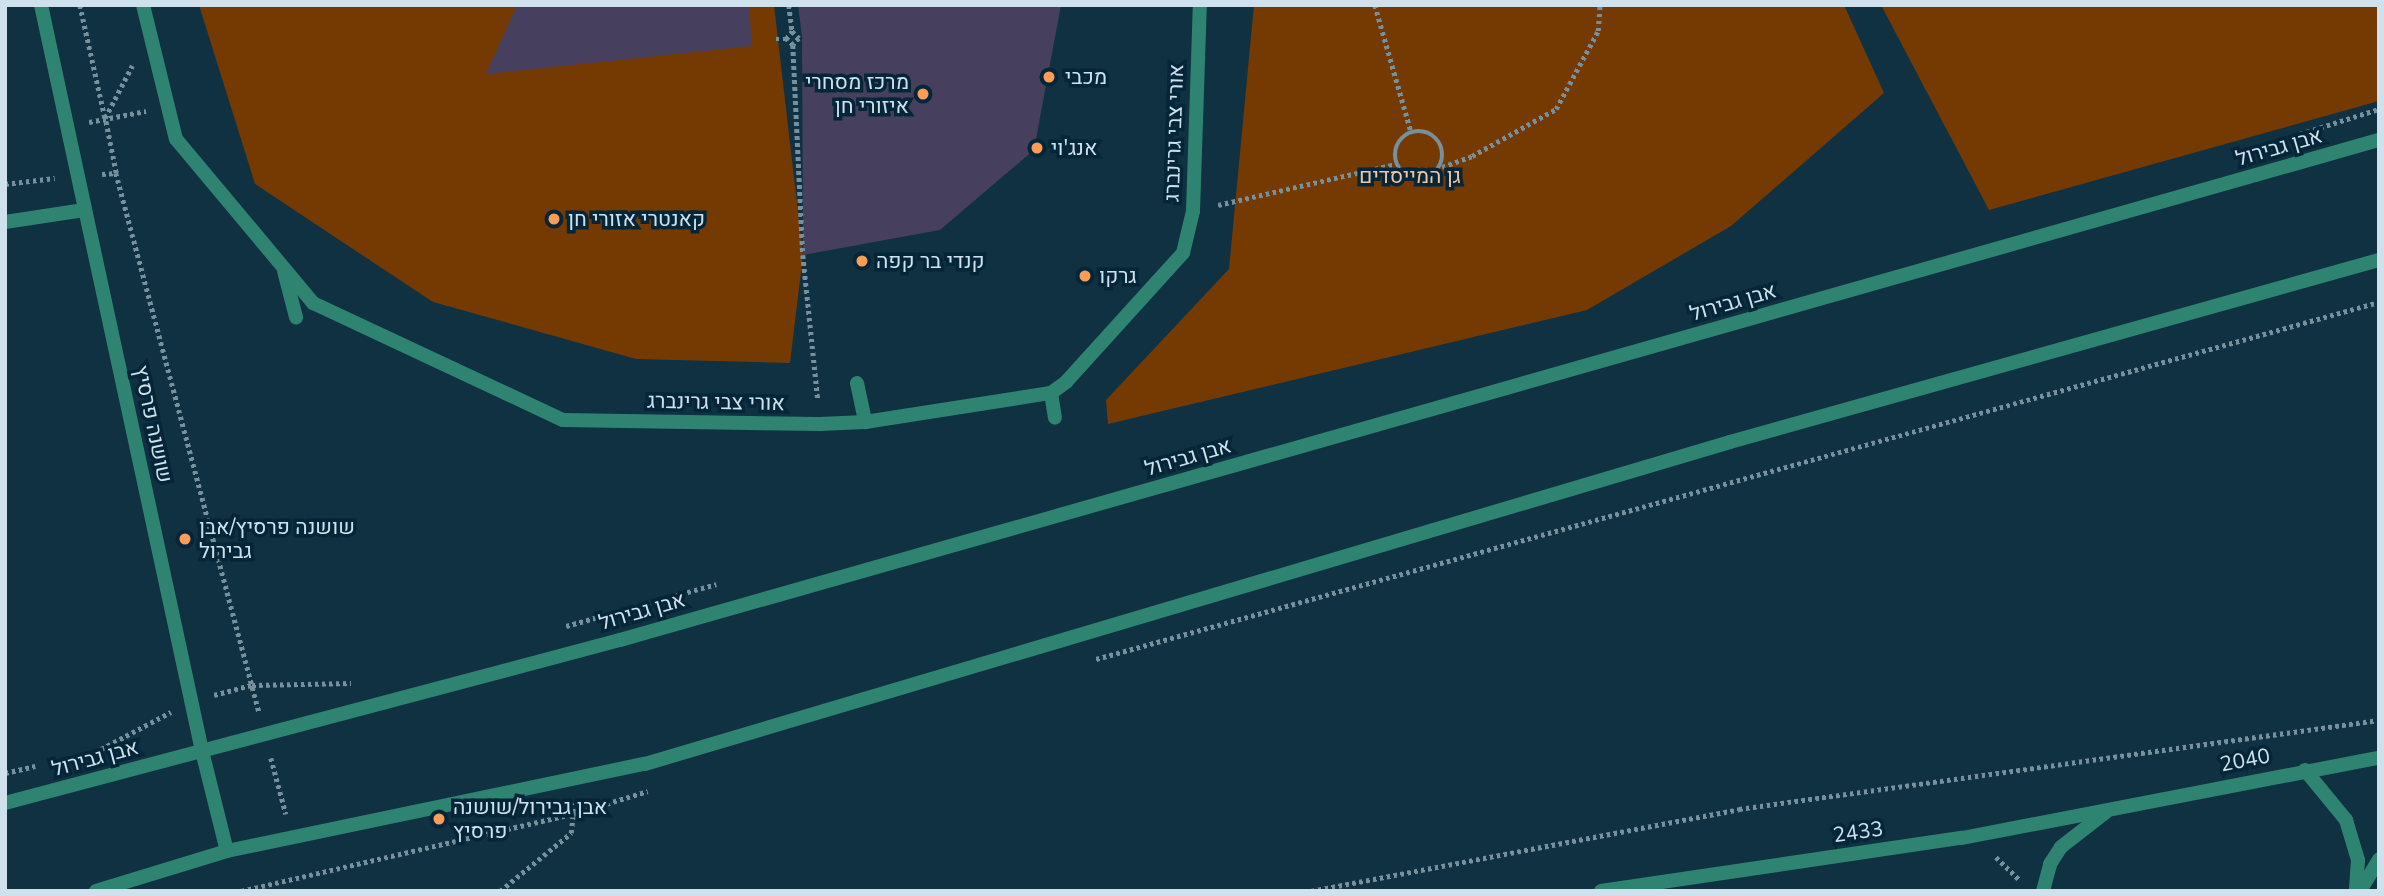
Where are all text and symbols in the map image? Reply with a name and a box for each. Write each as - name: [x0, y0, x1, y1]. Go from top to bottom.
- place label: מכבי: [1065, 64, 1107, 90]
- street label: אורי צבי גרינברג: [1159, 64, 1189, 202]
- marker: מכבי: [1039, 67, 1059, 87]
- place label: מרכז מסחרי איזורי חן: [805, 69, 909, 119]
- marker: מרכז מסחרי איזורי חן: [915, 86, 931, 102]
- street label: אבן גבירול: [2233, 123, 2325, 171]
- place label: אנג'וי: [1051, 135, 1097, 161]
- marker: אנג'וי: [1029, 140, 1045, 156]
- park label: גן המייסדים: [1359, 163, 1461, 189]
- place label: קאנטרי אזורי חן: [568, 206, 705, 232]
- marker: קאנטרי אזורי חן: [546, 211, 562, 227]
- place label: קנדי בר קפה: [876, 248, 985, 274]
- marker: קנדי בר קפה: [854, 253, 870, 269]
- place label: גרקו: [1099, 263, 1137, 289]
- marker: גרקו: [1077, 268, 1093, 284]
- street label: אבן גבירול: [1687, 278, 1779, 326]
- street label: שושנה פרסיץ: [128, 363, 178, 485]
- street label: אורי צבי גרינברג: [647, 388, 785, 416]
- street label: אבן גבירול: [1142, 433, 1234, 481]
- place label: שושנה פרסיץ/אבן גבירול: [199, 514, 355, 564]
- marker: שושנה פרסיץ/אבן גבירול: [177, 531, 193, 547]
- street label: אבן גבירול: [596, 587, 688, 635]
- street label: אבן גבירול: [49, 734, 141, 782]
- street label: 2040: [2218, 743, 2272, 777]
- place label: אבן גבירול/שושנה פרסיץ: [453, 794, 607, 844]
- marker: אבן גבירול/שושנה פרסיץ: [431, 811, 447, 827]
- street label: 2433: [1831, 816, 1885, 848]

